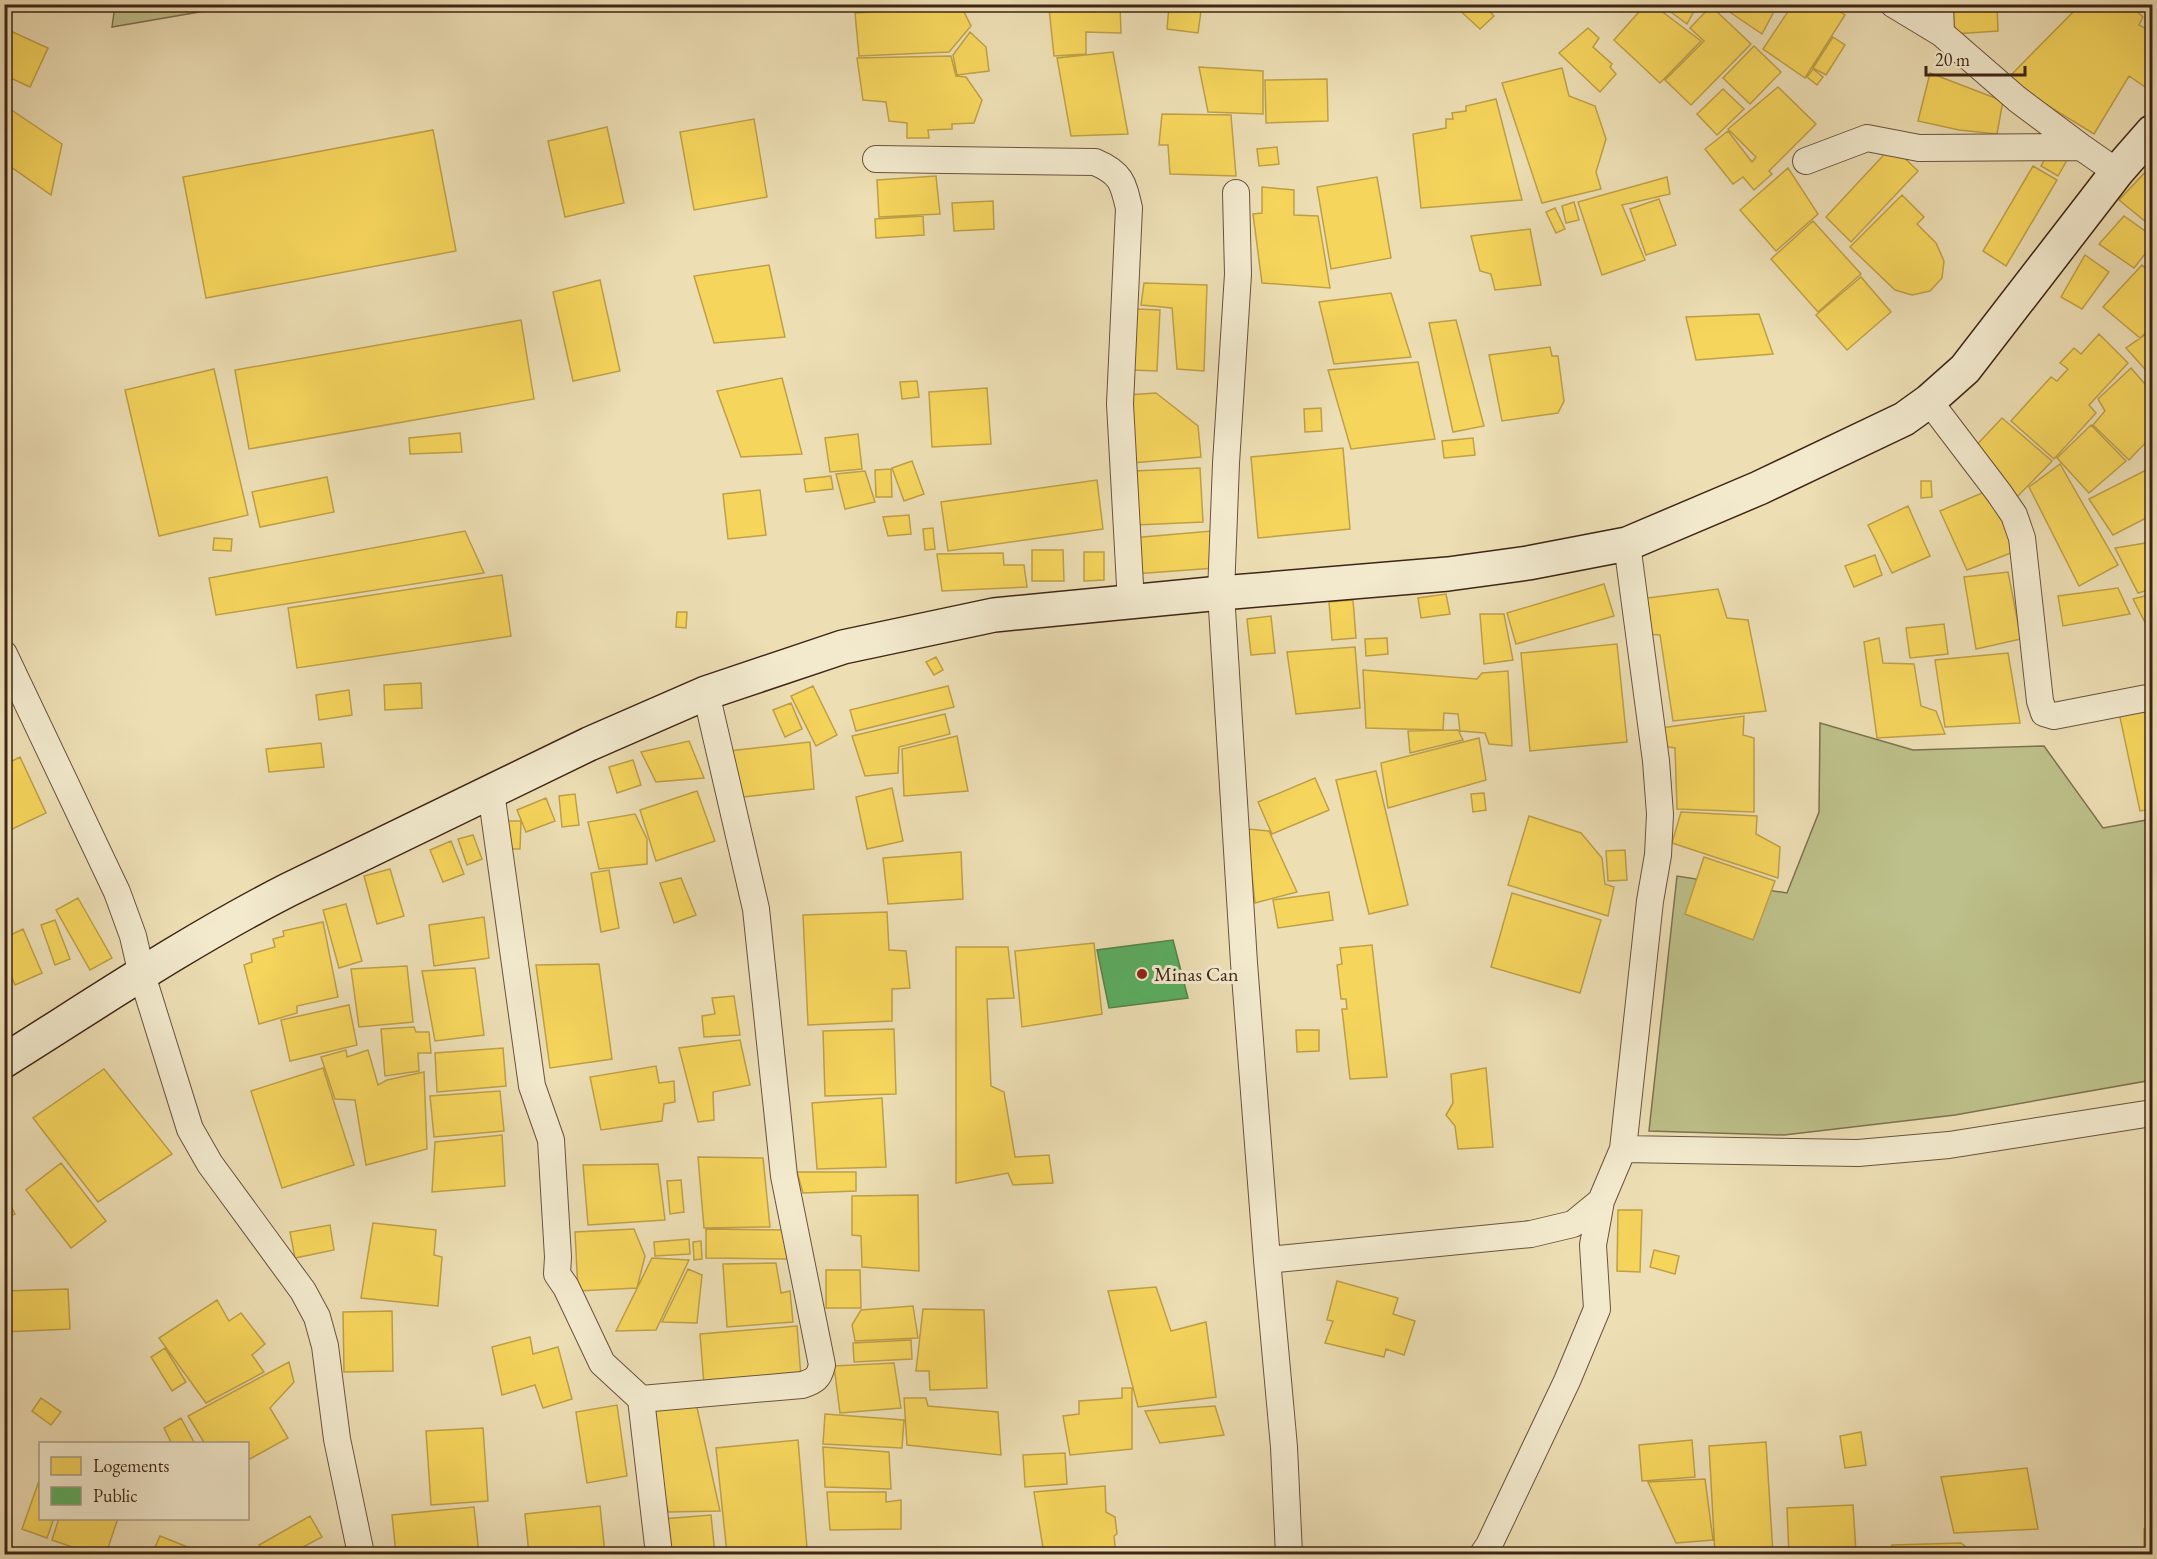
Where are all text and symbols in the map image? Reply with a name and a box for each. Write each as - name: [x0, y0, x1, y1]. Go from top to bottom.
- scale bar: [1926, 39, 2025, 77]
- text: 20 m: [1935, 48, 1970, 71]
- place label: Minas Can: [1154, 961, 1239, 987]
- marker: Minas Can: [1135, 967, 1149, 981]
- legend: [39, 1442, 249, 1520]
- text: Logements: [93, 1454, 169, 1477]
- text: Public: [93, 1484, 137, 1507]

